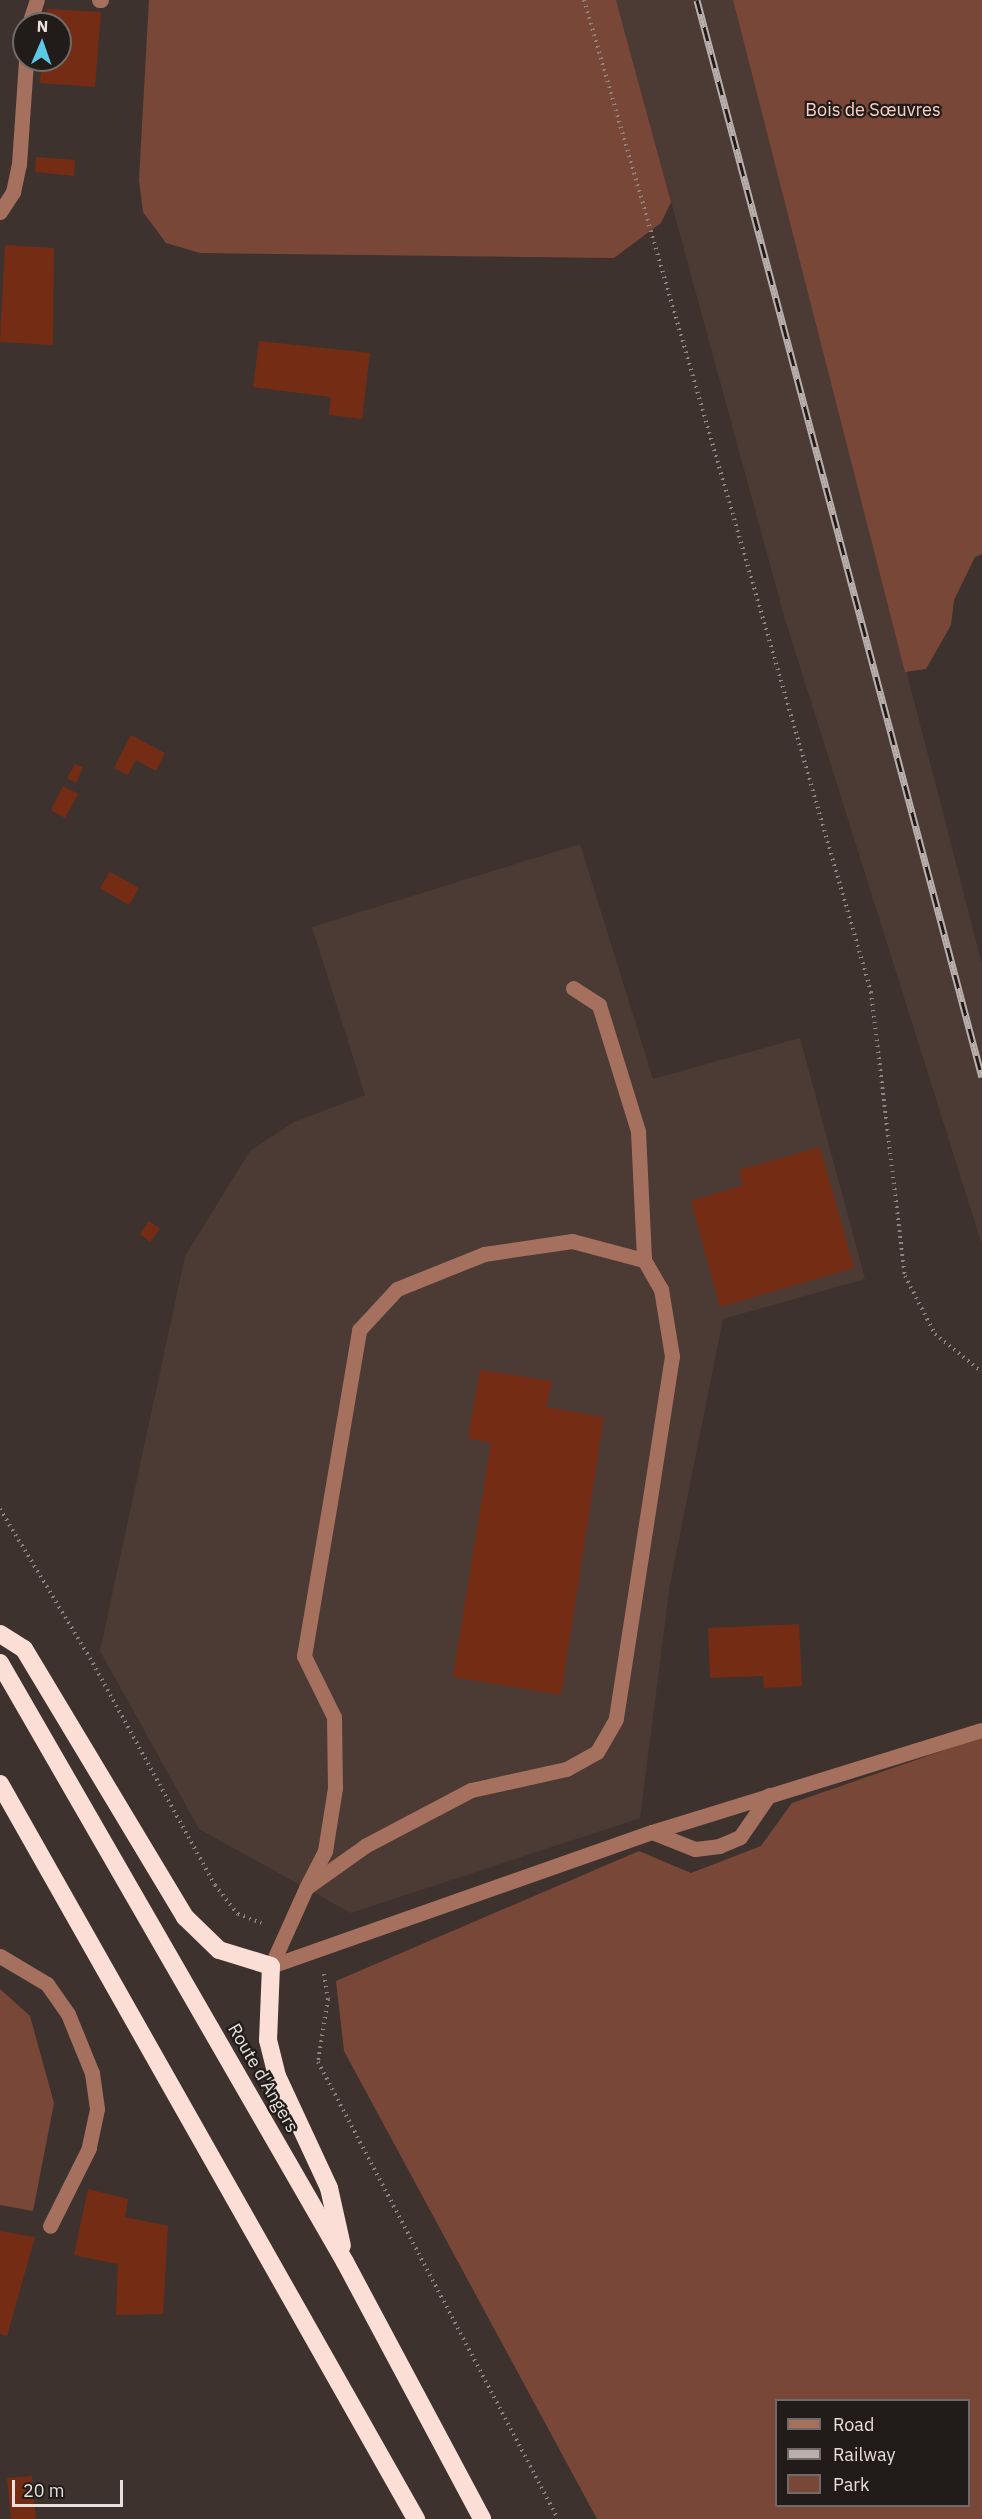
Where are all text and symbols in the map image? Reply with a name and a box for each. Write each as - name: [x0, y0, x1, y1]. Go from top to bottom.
- north arrow: [12, 12, 72, 72]
- text: N: [36, 16, 49, 36]
- park label: Bois de Sœuvres: [805, 99, 941, 121]
- street label: Route d'Angers: [223, 2020, 303, 2136]
- legend: [775, 2399, 970, 2507]
- text: Road: [833, 2413, 874, 2436]
- text: Railway: [833, 2443, 895, 2466]
- scale bar: [15, 2468, 126, 2506]
- text: Park: [833, 2473, 869, 2496]
- text: 20 m: [23, 2479, 65, 2502]

